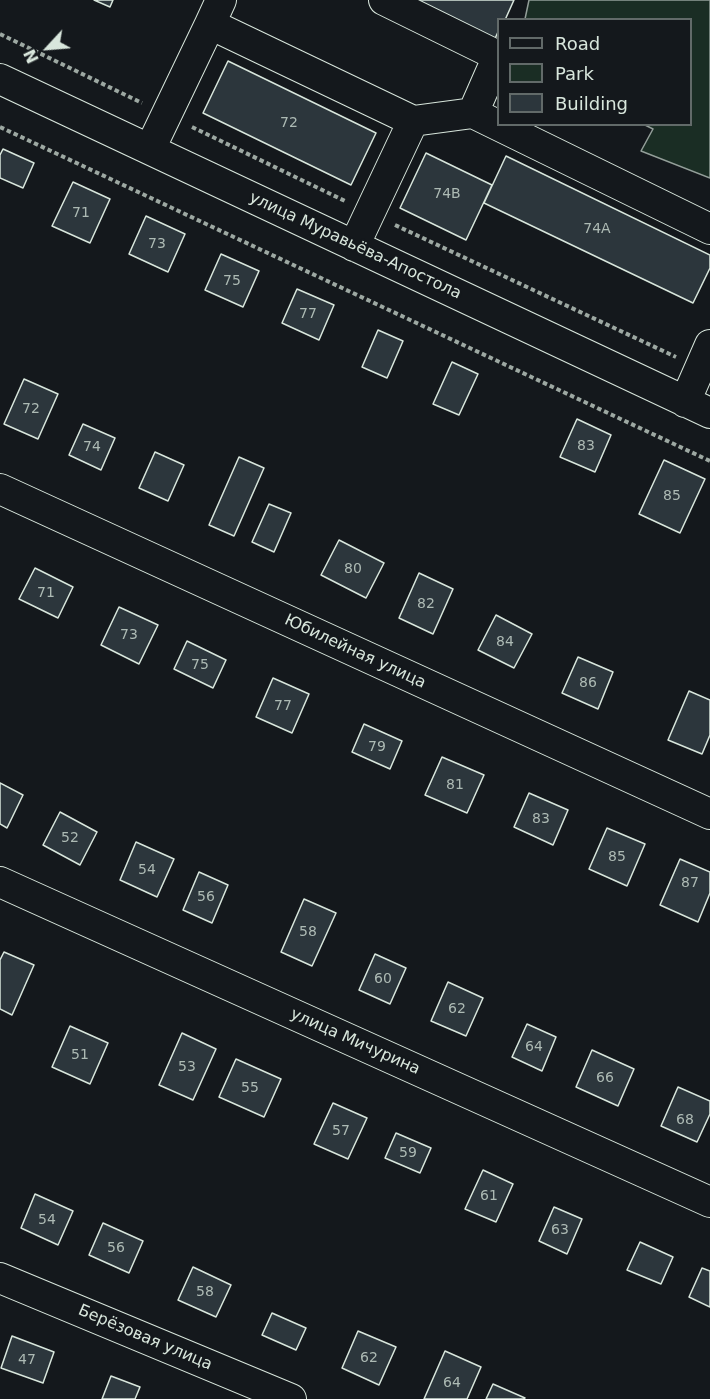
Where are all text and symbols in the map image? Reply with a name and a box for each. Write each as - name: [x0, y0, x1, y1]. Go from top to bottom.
- north arrow: [18, 18, 78, 78]
- legend: [497, 18, 692, 126]
- text: Road: [555, 33, 600, 54]
- text: N: [20, 46, 43, 66]
- text: Park: [555, 63, 594, 84]
- text: Building: [555, 93, 628, 114]
- house number: 72: [280, 115, 298, 131]
- house number: 74В: [433, 186, 461, 202]
- street label: улица Муравьёва-Апостола: [246, 188, 464, 304]
- house number: 71: [72, 205, 90, 221]
- house number: 74А: [583, 221, 611, 237]
- house number: 73: [148, 236, 166, 252]
- house number: 75: [223, 273, 241, 289]
- house number: 77: [299, 306, 317, 322]
- house number: 72: [22, 401, 40, 417]
- house number: 83: [577, 438, 595, 454]
- house number: 74: [83, 439, 101, 455]
- house number: 85: [663, 488, 681, 504]
- house number: 80: [344, 561, 362, 577]
- house number: 71: [37, 585, 55, 601]
- house number: 82: [417, 596, 435, 612]
- street label: Юбилейная улица: [281, 611, 429, 693]
- house number: 73: [120, 627, 138, 643]
- house number: 84: [496, 634, 514, 650]
- house number: 75: [191, 657, 209, 673]
- house number: 86: [579, 675, 597, 691]
- house number: 77: [274, 698, 292, 714]
- house number: 79: [368, 739, 386, 755]
- house number: 81: [446, 777, 464, 793]
- house number: 83: [532, 811, 550, 827]
- house number: 52: [61, 830, 79, 846]
- house number: 85: [608, 849, 626, 865]
- house number: 54: [138, 862, 156, 878]
- house number: 87: [681, 875, 699, 891]
- house number: 56: [197, 889, 215, 905]
- house number: 58: [299, 924, 317, 940]
- house number: 60: [374, 971, 392, 987]
- house number: 62: [448, 1001, 466, 1017]
- street label: улица Мичурина: [287, 1005, 423, 1079]
- house number: 64: [525, 1039, 543, 1055]
- house number: 51: [71, 1047, 89, 1063]
- house number: 53: [178, 1059, 196, 1075]
- house number: 66: [596, 1070, 614, 1086]
- house number: 55: [241, 1080, 259, 1096]
- house number: 68: [676, 1112, 694, 1128]
- house number: 57: [332, 1123, 350, 1139]
- house number: 59: [399, 1145, 417, 1161]
- house number: 61: [480, 1188, 498, 1204]
- house number: 54: [38, 1212, 56, 1228]
- house number: 63: [551, 1222, 569, 1238]
- house number: 56: [107, 1240, 125, 1256]
- house number: 58: [196, 1284, 214, 1300]
- street label: Берёзовая улица: [75, 1301, 215, 1375]
- house number: 62: [360, 1350, 378, 1366]
- house number: 47: [18, 1352, 36, 1368]
- house number: 64: [443, 1375, 461, 1391]

